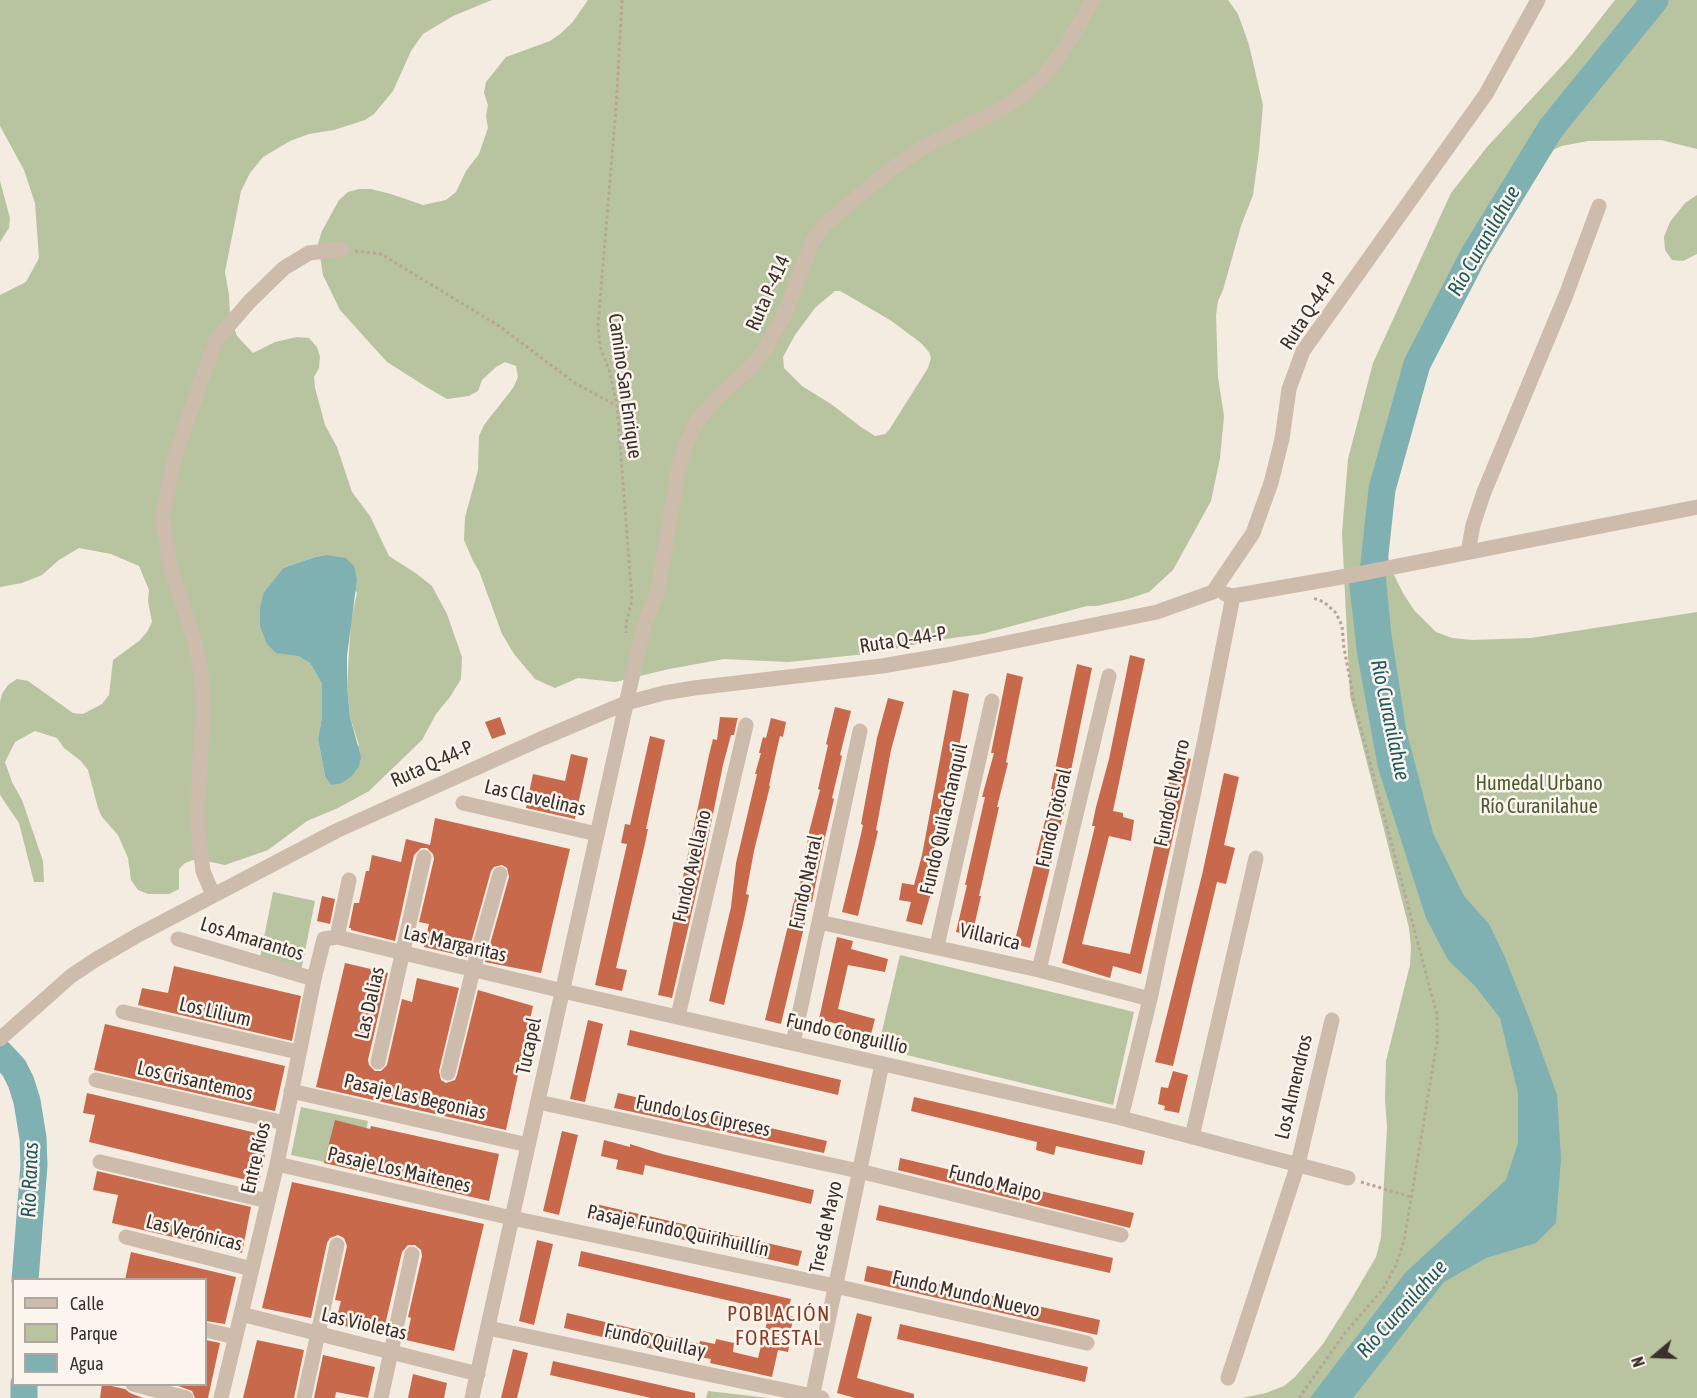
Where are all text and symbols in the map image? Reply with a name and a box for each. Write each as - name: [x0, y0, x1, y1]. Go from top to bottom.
- water label: Río Curanilahue: [1442, 181, 1526, 301]
- street label: Ruta P-414: [741, 251, 795, 335]
- street label: Ruta Q-44-P: [1275, 268, 1343, 354]
- street label: Camino San Enrique: [603, 312, 647, 460]
- street label: Ruta Q-44-P: [858, 621, 948, 659]
- water label: Río Curanilahue: [1365, 657, 1415, 783]
- street label: Ruta Q-44-P: [387, 735, 477, 793]
- street label: Fundo El Morro: [1149, 737, 1195, 849]
- street label: Fundo Quilachanquil: [915, 741, 973, 897]
- street label: Fundo Totoral: [1031, 766, 1077, 870]
- park label: Humedal Urbano Río Curanilahue: [1475, 772, 1603, 819]
- street label: Las Clavelinas: [482, 775, 588, 821]
- street label: Fundo Avellano: [667, 807, 717, 925]
- street label: Fundo Natral: [784, 833, 828, 931]
- street label: Los Amarantos: [197, 912, 307, 966]
- street label: Villarica: [957, 918, 1023, 956]
- street label: Las Margaritas: [401, 921, 509, 967]
- street label: Las Dalias: [350, 964, 390, 1042]
- street label: Los Lilium: [177, 992, 253, 1032]
- street label: Fundo Conguillío: [784, 1008, 910, 1060]
- street label: Tucapel: [511, 1015, 547, 1077]
- street label: Los Almendros: [1270, 1032, 1318, 1142]
- street label: Los Crisantemos: [135, 1056, 255, 1106]
- street label: Pasaje Las Begonias: [342, 1069, 488, 1125]
- street label: Fundo Los Cipreses: [633, 1090, 773, 1142]
- street label: Entre Ríos: [236, 1120, 276, 1196]
- water label: Río Ranas: [16, 1142, 44, 1218]
- street label: Pasaje Los Maitenes: [325, 1142, 473, 1198]
- street label: Fundo Maipo: [946, 1160, 1044, 1206]
- street label: Tres de Mayo: [805, 1179, 847, 1275]
- street label: Pasaje Fundo Quirihuillín: [585, 1200, 771, 1262]
- street label: Las Verónicas: [143, 1209, 245, 1257]
- water label: Río Curanilahue: [1352, 1255, 1452, 1363]
- street label: Fundo Mundo Nuevo: [890, 1265, 1042, 1323]
- legend: [12, 1278, 207, 1386]
- text: Calle: [70, 1293, 104, 1314]
- district label: POBLACIÓN FORESTAL: [727, 1301, 831, 1351]
- street label: Las Violetas: [319, 1303, 409, 1345]
- street label: Fundo Quillay: [602, 1319, 708, 1363]
- text: Parque: [70, 1323, 118, 1344]
- north arrow: [1625, 1326, 1685, 1386]
- text: Agua: [70, 1353, 104, 1374]
- text: N: [1628, 1354, 1648, 1369]

